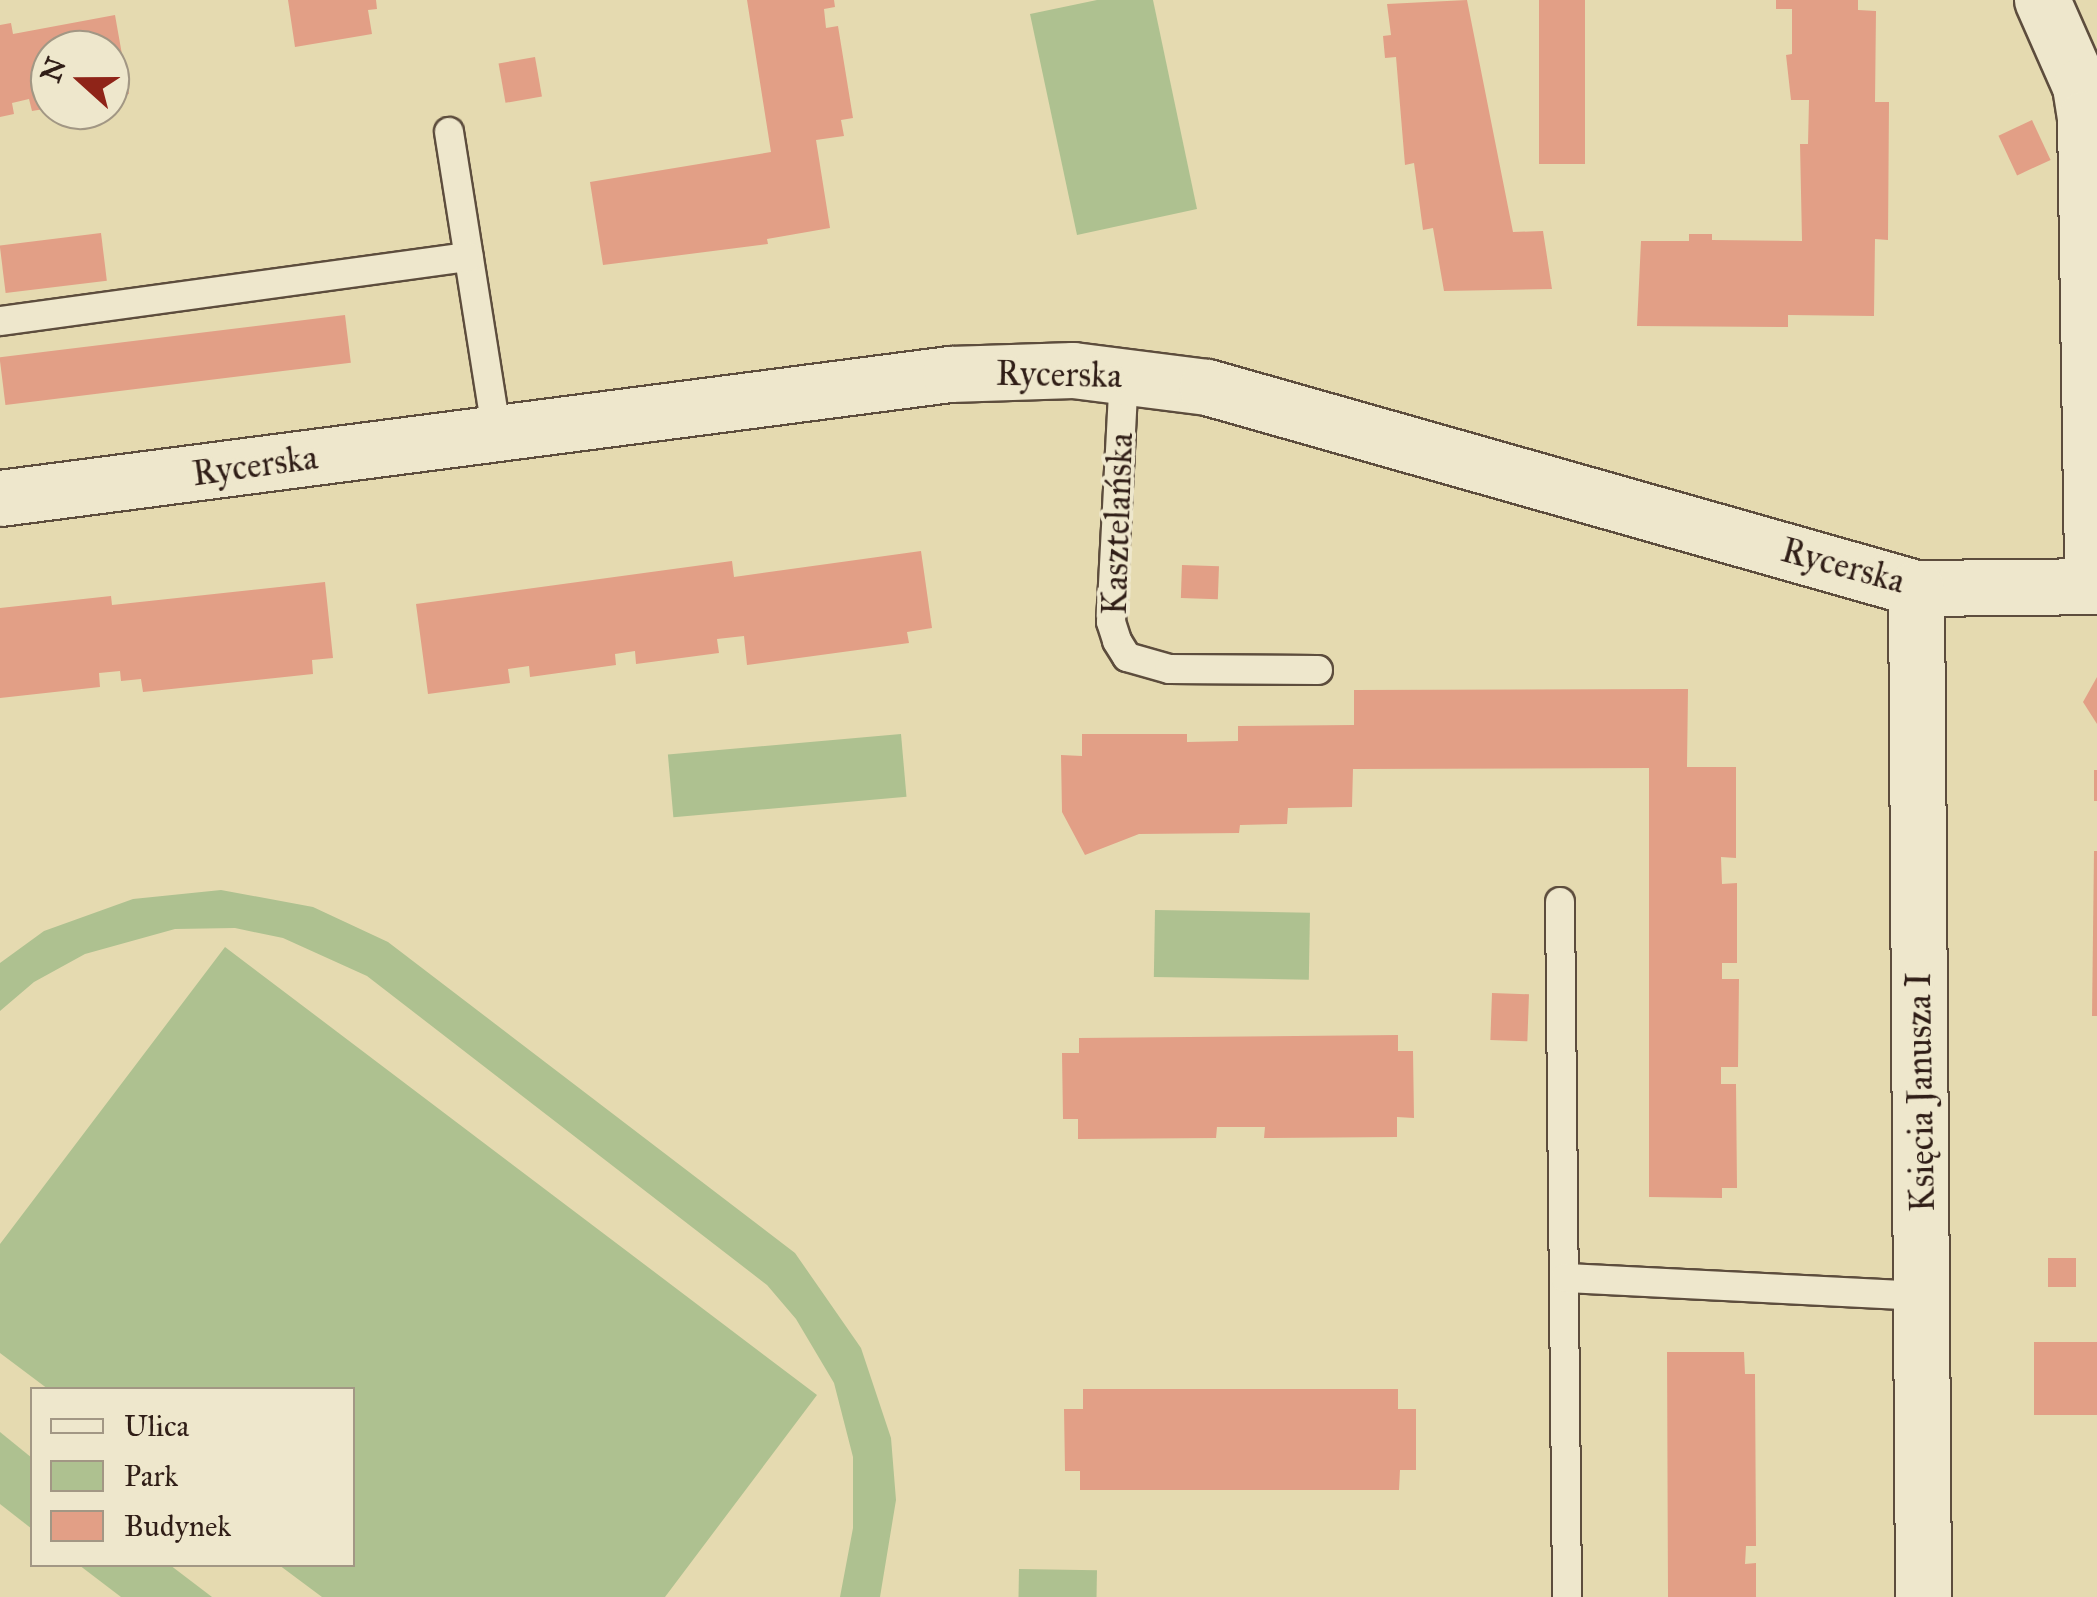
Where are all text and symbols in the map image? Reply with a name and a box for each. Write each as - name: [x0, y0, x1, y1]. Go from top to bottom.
- north arrow: [30, 30, 130, 130]
- text: N: [33, 52, 74, 87]
- street label: Rycerska: [996, 353, 1122, 397]
- street label: Kasztelańska: [1094, 432, 1142, 616]
- street label: Rycerska: [190, 436, 320, 496]
- street label: Rycerska: [1777, 529, 1909, 603]
- street label: Księcia Janusza I: [1898, 972, 1944, 1212]
- legend: [30, 1387, 355, 1567]
- text: Ulica: [124, 1408, 189, 1444]
- text: Park: [124, 1458, 178, 1494]
- text: Budynek: [124, 1508, 231, 1544]

